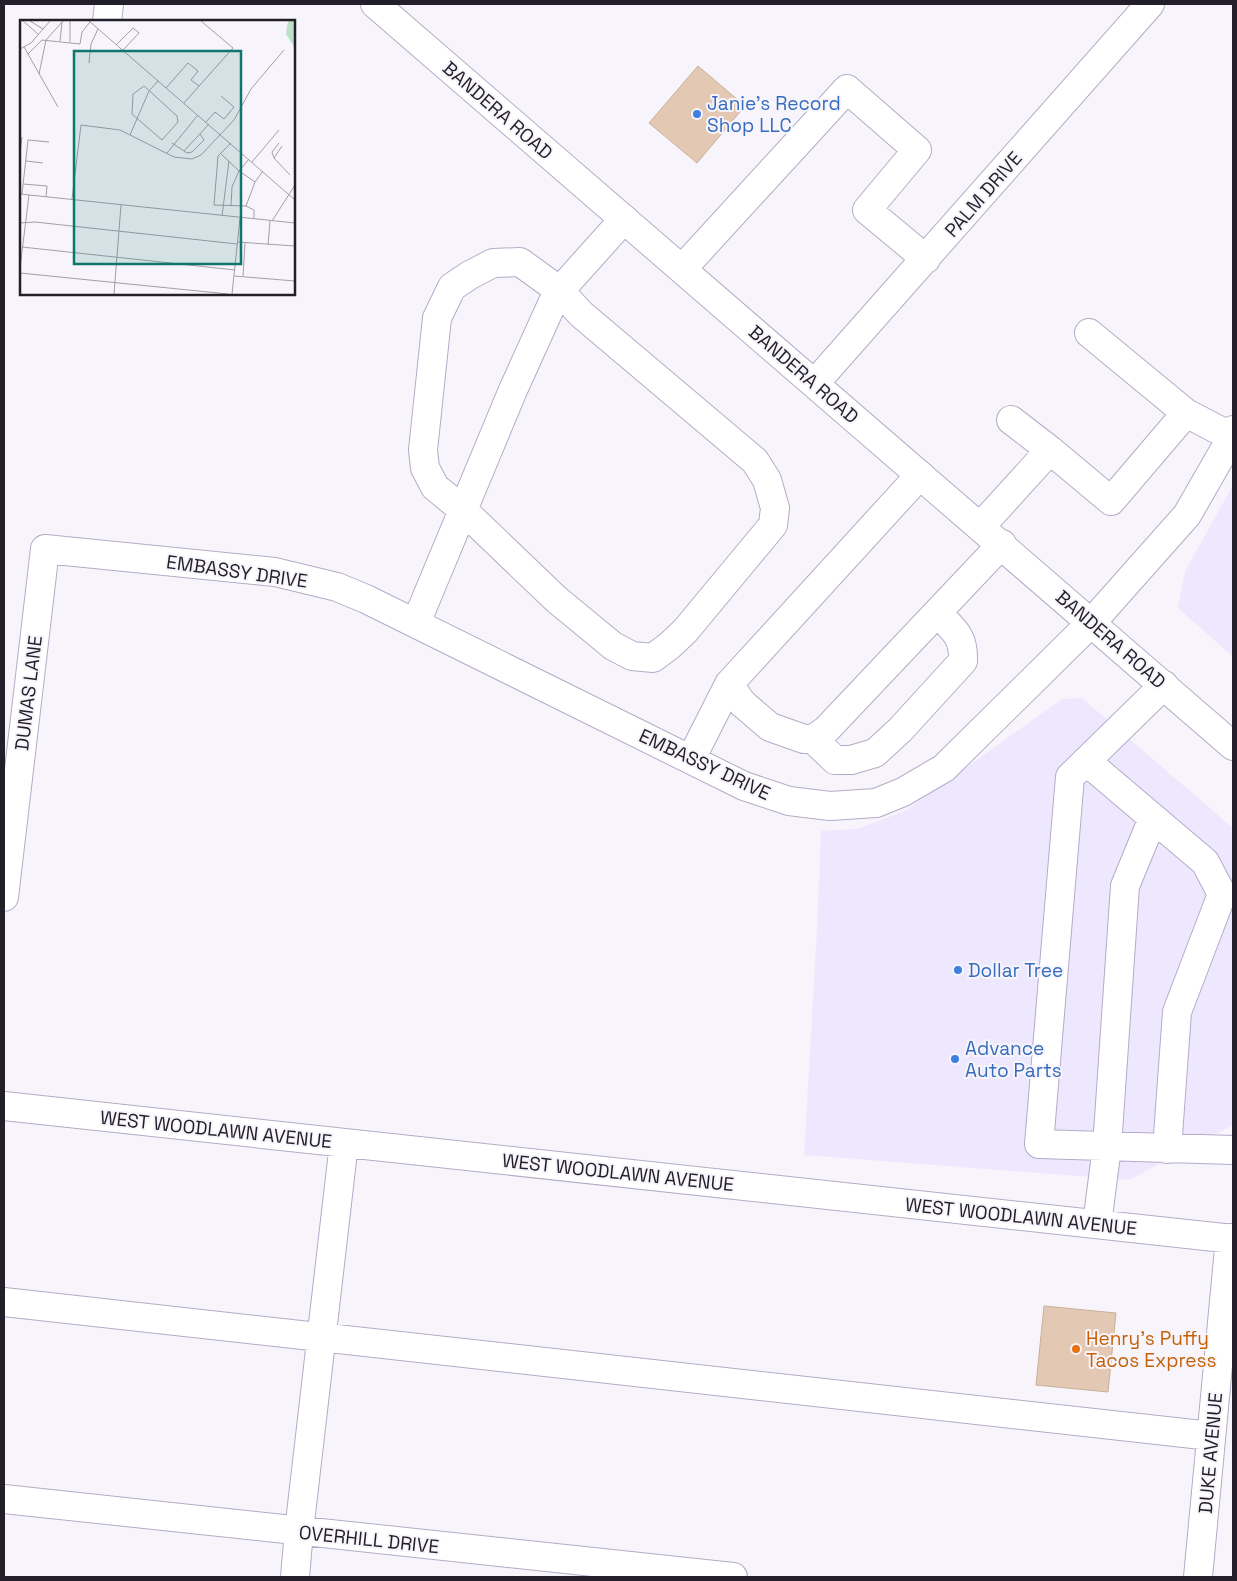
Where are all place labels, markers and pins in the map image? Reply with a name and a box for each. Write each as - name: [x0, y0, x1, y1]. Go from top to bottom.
- place label: Janie's Record Shop LLC: [707, 91, 841, 138]
- marker: Janie's Record Shop LLC: [691, 108, 703, 120]
- place label: Dollar Tree: [968, 958, 1063, 983]
- marker: Dollar Tree: [952, 964, 964, 976]
- place label: Advance Auto Parts: [965, 1036, 1062, 1083]
- marker: Advance Auto Parts: [949, 1053, 961, 1065]
- place label: Henry’s Puffy Tacos Express: [1086, 1326, 1216, 1373]
- marker: Henry’s Puffy Tacos Express: [1070, 1343, 1082, 1355]

